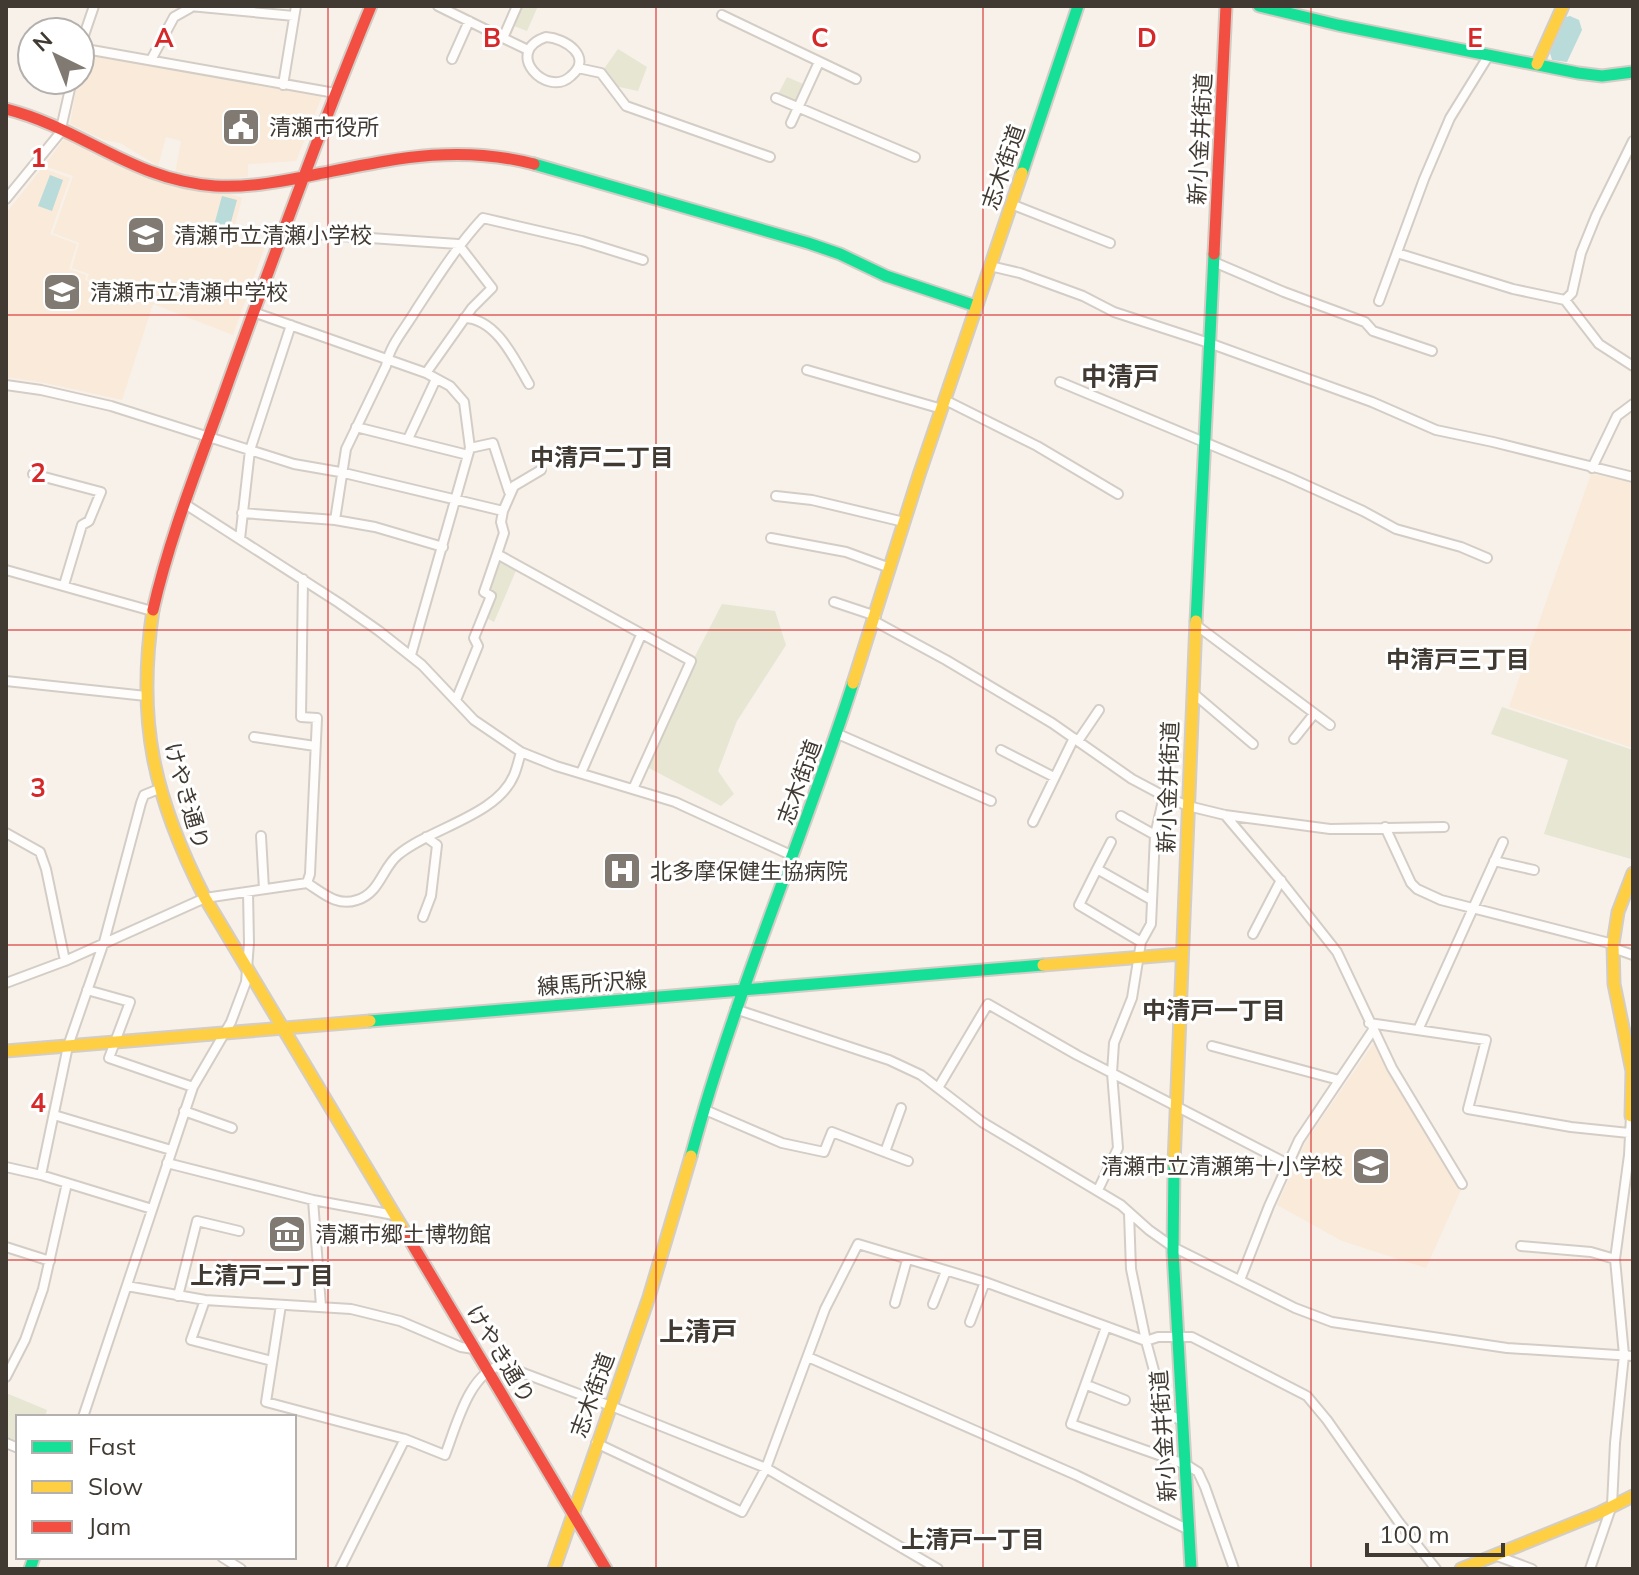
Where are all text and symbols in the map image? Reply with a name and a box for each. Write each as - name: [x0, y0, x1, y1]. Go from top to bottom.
- north arrow: [16, 16, 96, 96]
- text: A: [154, 21, 174, 54]
- text: B: [483, 21, 501, 54]
- text: C: [811, 21, 829, 54]
- text: D: [1137, 21, 1157, 54]
- text: E: [1467, 21, 1483, 54]
- text: N: [27, 25, 58, 57]
- street label: 新小金井街道: [1183, 72, 1217, 206]
- public building icon: 清瀬市役所: [220, 106, 262, 148]
- place label: 清瀬市役所: [269, 113, 379, 141]
- street label: 志木街道: [975, 121, 1031, 213]
- text: 1: [30, 141, 46, 174]
- school or university icon: 清瀬市立清瀬小学校: [125, 214, 167, 256]
- place label: 清瀬市立清瀬小学校: [174, 221, 372, 249]
- school or university icon: 清瀬市立清瀬中学校: [41, 271, 83, 313]
- place label: 清瀬市立清瀬中学校: [90, 278, 288, 306]
- district label: 中清戸: [1081, 360, 1159, 393]
- district label: 中清戸二丁目: [530, 442, 674, 472]
- text: 2: [30, 456, 46, 489]
- district label: 中清戸三丁目: [1386, 644, 1530, 674]
- street label: 新小金井街道: [1152, 721, 1184, 853]
- street label: 志木街道: [771, 736, 827, 828]
- street label: けやき通り: [158, 739, 216, 853]
- text: 3: [30, 771, 46, 804]
- hospital icon: 北多摩保健生協病院: [601, 850, 643, 892]
- place label: 北多摩保健生協病院: [650, 857, 848, 885]
- street label: 練馬所沢線: [536, 965, 648, 1001]
- district label: 中清戸一丁目: [1142, 995, 1286, 1025]
- text: 4: [30, 1086, 46, 1119]
- school or university icon: 清瀬市立清瀬第十小学校: [1350, 1145, 1392, 1187]
- place label: 清瀬市立清瀬第十小学校: [1101, 1152, 1343, 1180]
- museum icon: 清瀬市郷土博物館: [266, 1213, 308, 1255]
- place label: 清瀬市郷土博物館: [315, 1220, 491, 1248]
- district label: 上清戸二丁目: [190, 1260, 334, 1290]
- street label: けやき通り: [461, 1300, 541, 1408]
- district label: 上清戸: [659, 1315, 737, 1348]
- street label: 志木街道: [564, 1349, 620, 1441]
- street label: 新小金井街道: [1144, 1369, 1182, 1503]
- legend: [16, 1415, 296, 1559]
- text: Fast: [88, 1431, 136, 1461]
- text: Slow: [88, 1471, 143, 1501]
- scale bar: [1367, 1507, 1503, 1557]
- text: Jam: [88, 1511, 131, 1541]
- text: 100 m: [1379, 1519, 1450, 1549]
- district label: 上清戸一丁目: [901, 1524, 1045, 1554]

